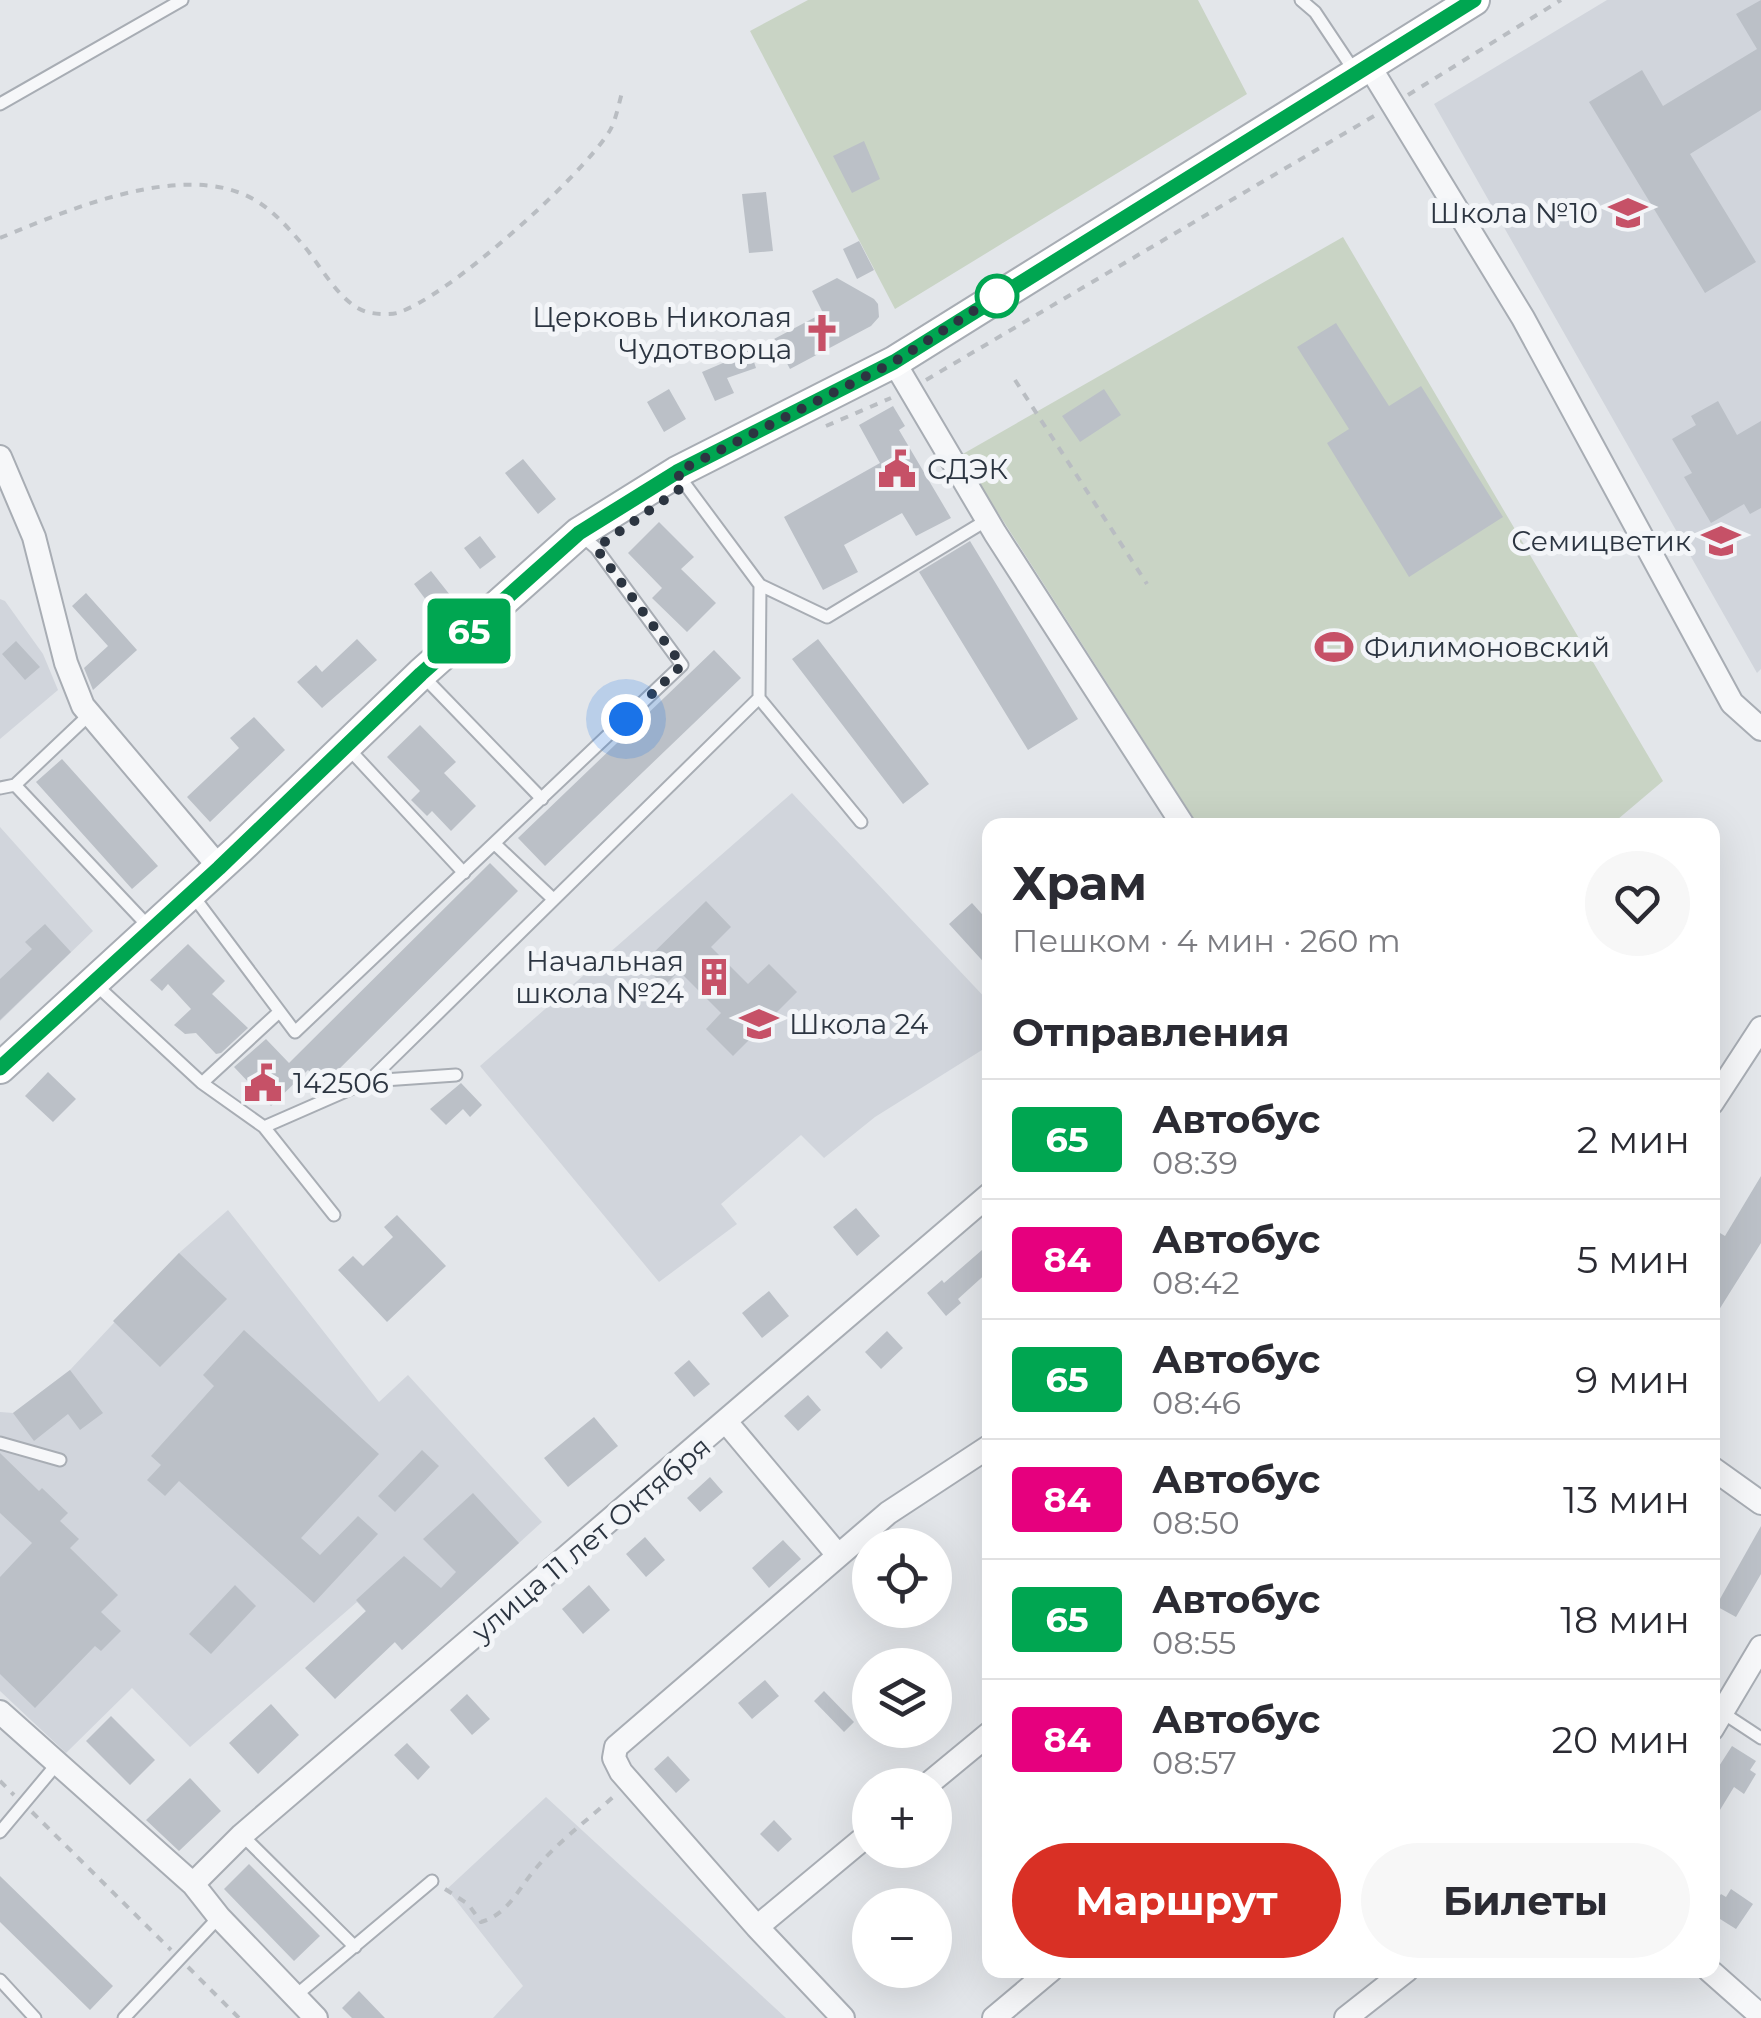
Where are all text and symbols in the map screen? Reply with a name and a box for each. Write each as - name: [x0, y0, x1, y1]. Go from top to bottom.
- school or university icon: Школа №10: [1607, 192, 1649, 234]
- place label: Школа №10: [1429, 196, 1598, 230]
- unlabelled marker: [976, 275, 1018, 317]
- place label: Церковь Николая Чудотворца: [532, 300, 792, 366]
- church icon: Церковь Николая Чудотворца: [801, 312, 843, 354]
- public building icon: СДЭК: [876, 448, 918, 490]
- place label: СДЭК: [927, 452, 1009, 486]
- school or university icon: Семицветик: [1700, 520, 1742, 562]
- place label: Семицветик: [1511, 524, 1691, 558]
- line badge: 65: [424, 598, 514, 664]
- text: 65: [447, 610, 491, 653]
- sports icon: Филимоновский: [1313, 626, 1355, 668]
- place label: Филимоновский: [1364, 630, 1610, 664]
- your location: [601, 694, 651, 744]
- button: heart: [1585, 851, 1690, 956]
- text: Храм: [1012, 854, 1147, 912]
- text: Пешком · 4 мин · 260 m: [1012, 921, 1401, 960]
- place label: Начальная школа №24: [515, 944, 684, 1010]
- building icon: Начальная школа №24: [693, 956, 735, 998]
- school or university icon: Школа 24: [738, 1003, 780, 1045]
- place label: Школа 24: [789, 1007, 929, 1041]
- text: Отправления: [1012, 1009, 1290, 1056]
- public building icon: 142506: [242, 1062, 284, 1104]
- place label: 142506: [293, 1066, 389, 1100]
- text: Автобус: [1152, 1096, 1321, 1143]
- text: 2 мин: [1577, 1116, 1690, 1163]
- text: 65: [1045, 1118, 1089, 1161]
- text: 08:39: [1152, 1143, 1238, 1182]
- text: Автобус: [1152, 1216, 1321, 1263]
- text: 5 мин: [1577, 1236, 1690, 1283]
- text: 84: [1043, 1238, 1091, 1281]
- text: 08:42: [1152, 1263, 1240, 1302]
- text: Автобус: [1152, 1336, 1321, 1383]
- text: 9 мин: [1575, 1356, 1690, 1403]
- text: 65: [1045, 1358, 1089, 1401]
- text: 08:46: [1152, 1383, 1241, 1422]
- street label: улица 11 лет Октября: [464, 1429, 717, 1649]
- text: Автобус: [1152, 1456, 1321, 1503]
- text: 13 мин: [1563, 1476, 1690, 1523]
- text: 84: [1043, 1478, 1091, 1521]
- text: 08:50: [1152, 1503, 1240, 1542]
- map controls: [852, 1528, 952, 1988]
- button: locate: [852, 1528, 952, 1628]
- text: Автобус: [1152, 1576, 1321, 1623]
- text: 18 мин: [1560, 1596, 1690, 1643]
- text: 65: [1045, 1598, 1089, 1641]
- text: 08:55: [1152, 1623, 1236, 1662]
- button: layers: [852, 1648, 952, 1748]
- text: Автобус: [1152, 1696, 1321, 1743]
- text: 20 мин: [1552, 1716, 1690, 1763]
- text: 84: [1043, 1718, 1091, 1761]
- text: 08:57: [1152, 1743, 1237, 1782]
- button: +: [852, 1768, 952, 1868]
- button: Маршрут: [1012, 1843, 1341, 1958]
- button: Билеты: [1361, 1843, 1690, 1958]
- button: −: [852, 1888, 952, 1988]

